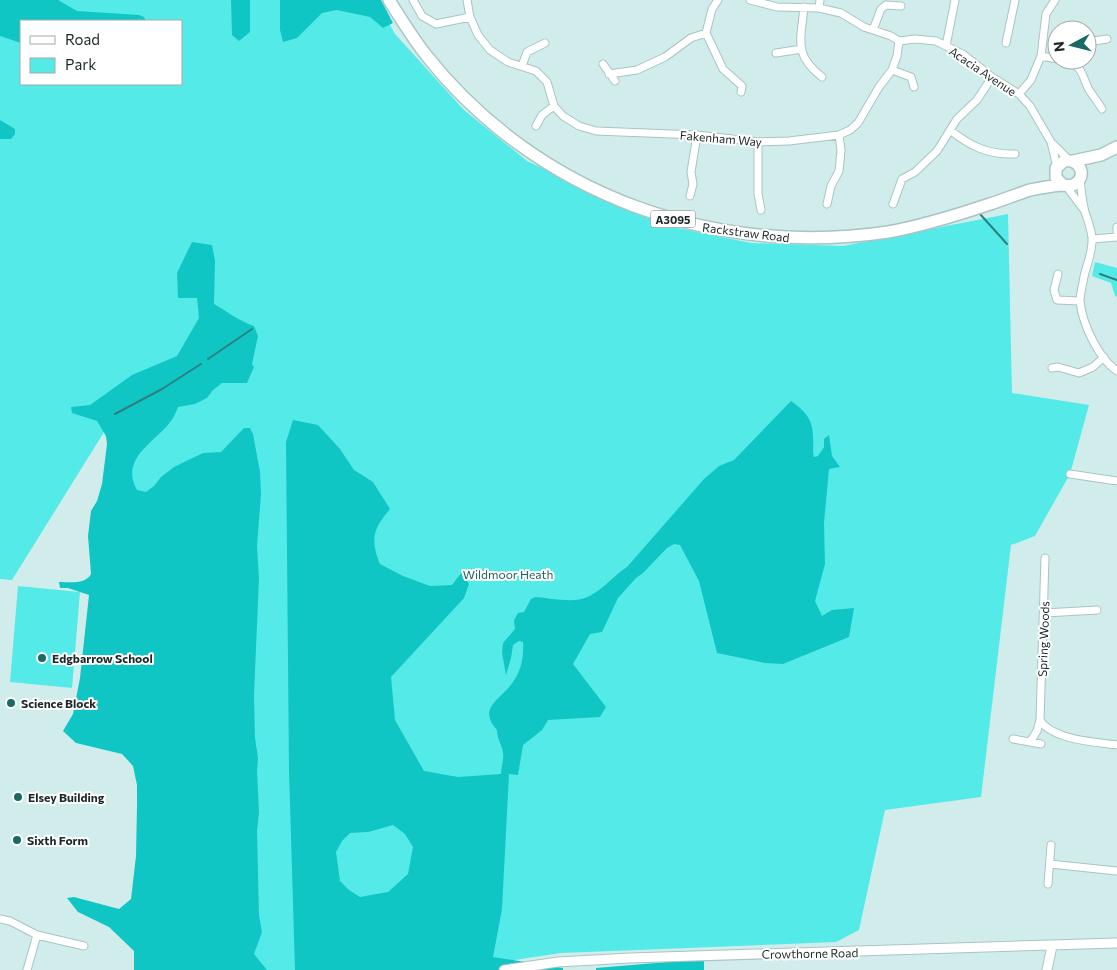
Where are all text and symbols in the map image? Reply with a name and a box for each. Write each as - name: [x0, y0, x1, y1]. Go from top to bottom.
- legend: [20, 20, 182, 85]
- north arrow: [1047, 20, 1097, 70]
- text: Road: [65, 30, 100, 48]
- text: N: [1050, 40, 1068, 53]
- street label: Acacia Avenue: [947, 43, 1019, 99]
- text: Park: [65, 55, 96, 73]
- street label: Fakenham Way: [679, 127, 763, 149]
- road number: A3095: [650, 210, 696, 228]
- street label: Rackstraw Road: [702, 220, 790, 244]
- park label: Wildmoor Heath: [463, 567, 553, 581]
- street label: Spring Woods: [1035, 601, 1051, 677]
- place label: Edgbarrow School: [52, 651, 153, 665]
- marker: Edgbarrow School: [36, 652, 48, 664]
- place label: Science Block: [21, 696, 96, 710]
- marker: Science Block: [5, 697, 17, 709]
- place label: Elsey Building: [28, 790, 105, 804]
- marker: Elsey Building: [12, 791, 24, 803]
- place label: Sixth Form: [27, 833, 88, 847]
- marker: Sixth Form: [11, 834, 23, 846]
- street label: Crowthorne Road: [762, 945, 859, 961]

